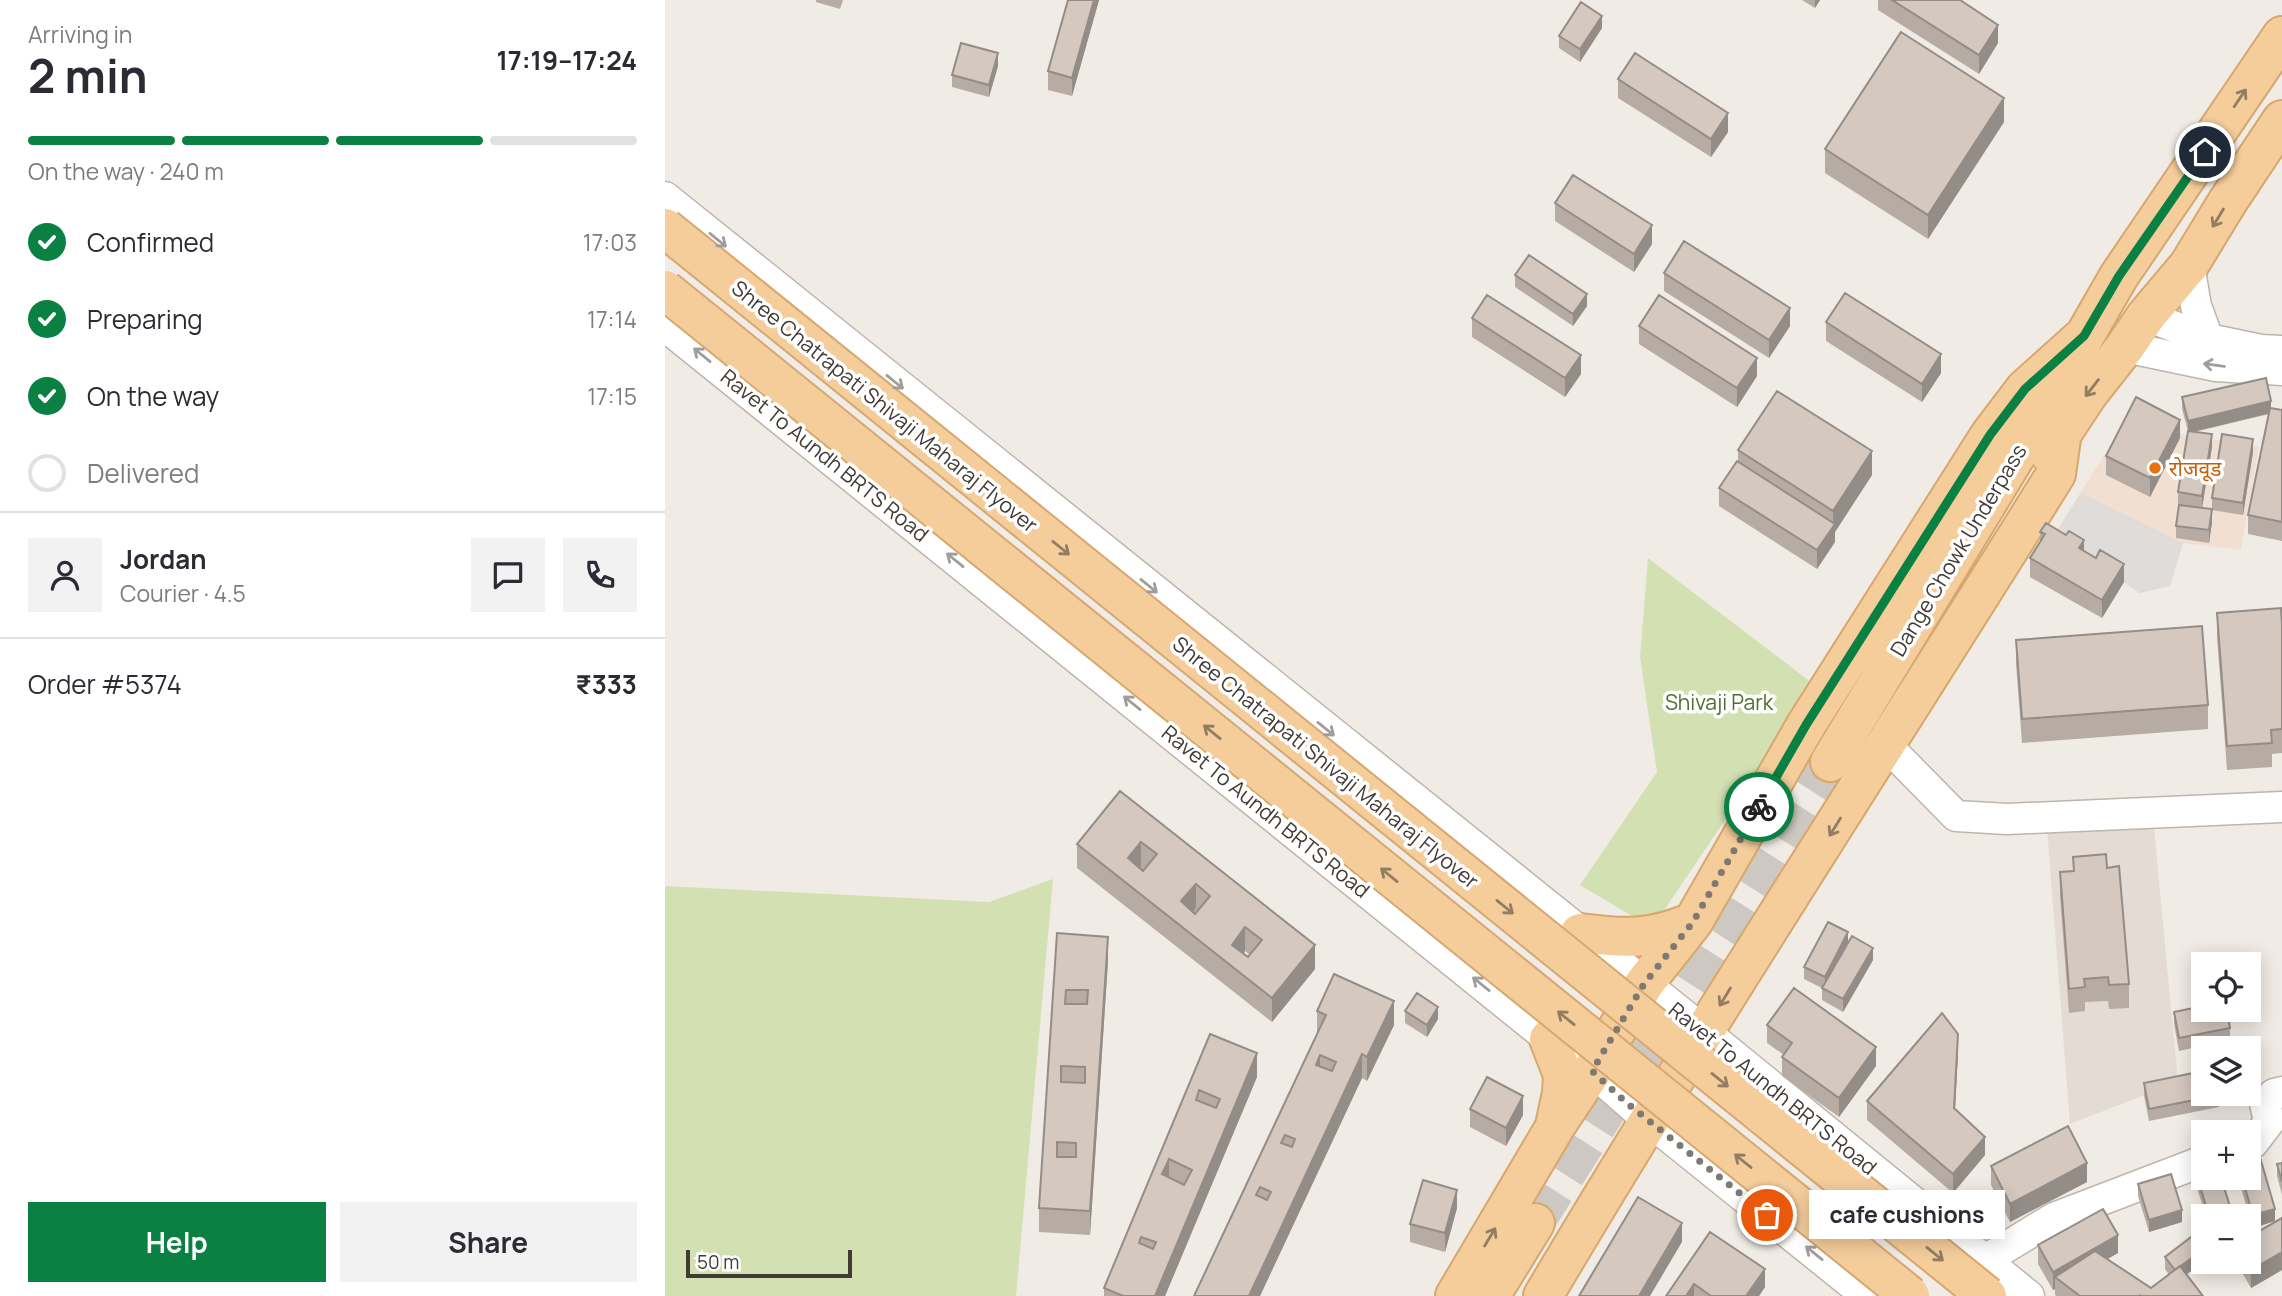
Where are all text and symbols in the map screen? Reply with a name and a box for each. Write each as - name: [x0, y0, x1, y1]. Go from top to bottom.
- text: Arriving in: [28, 18, 133, 50]
- text: 17:19–17:24: [496, 42, 637, 78]
- text: 2 min: [28, 44, 148, 107]
- one-way arrow: [2234, 89, 2248, 109]
- pin: [2175, 122, 2235, 182]
- icon: home: [2186, 133, 2224, 171]
- text: On the way · 240 m: [28, 155, 224, 187]
- one-way arrow: [2210, 207, 2224, 227]
- icon: check: [28, 223, 66, 261]
- text: Confirmed: [87, 224, 214, 260]
- text: 17:03: [583, 226, 637, 258]
- one-way arrow: [708, 232, 727, 247]
- street label: Shree Chatrapati Shivaji Maharaj Flyover: [726, 274, 1044, 539]
- icon: check: [28, 300, 66, 338]
- text: Preparing: [87, 301, 203, 337]
- text: 17:14: [587, 303, 637, 335]
- one-way arrow: [693, 348, 711, 363]
- one-way arrow: [2203, 358, 2226, 371]
- street label: Ravet To Aundh BRTS Road: [715, 362, 935, 548]
- one-way arrow: [886, 375, 904, 390]
- icon: check: [28, 377, 66, 415]
- text: On the way: [87, 378, 219, 414]
- one-way arrow: [2085, 379, 2100, 397]
- text: 17:15: [587, 380, 637, 412]
- street label: Dange Chowk Underpass: [1883, 439, 2033, 661]
- place label: रोजवूड: [2169, 454, 2222, 482]
- text: Delivered: [87, 455, 199, 491]
- marker: रोजवूड: [2147, 460, 2163, 476]
- button: person: [28, 538, 102, 612]
- button: chat: [471, 538, 545, 612]
- button: phone: [563, 538, 637, 612]
- text: Jordan: [120, 541, 206, 577]
- one-way arrow: [1052, 541, 1070, 556]
- one-way arrow: [946, 552, 964, 568]
- text: Courier · 4.5: [120, 577, 246, 609]
- one-way arrow: [1139, 579, 1157, 594]
- street label: Shree Chatrapati Shivaji Maharaj Flyover: [1167, 630, 1485, 895]
- text: Order #5374: [28, 666, 182, 702]
- text: ₹333: [576, 666, 637, 702]
- park label: Shivaji Park: [1665, 688, 1774, 716]
- one-way arrow: [1123, 695, 1142, 710]
- street label: Ravet To Aundh BRTS Road: [1156, 718, 1376, 904]
- one-way arrow: [1317, 721, 1335, 737]
- one-way arrow: [1203, 724, 1221, 739]
- courier: [1724, 772, 1794, 842]
- icon: bike: [1740, 788, 1778, 826]
- one-way arrow: [1827, 817, 1841, 837]
- one-way arrow: [1380, 867, 1398, 882]
- one-way arrow: [1496, 899, 1514, 914]
- map controls: [2191, 952, 2261, 1274]
- button: locate: [2191, 952, 2261, 1022]
- one-way arrow: [1472, 976, 1490, 992]
- one-way arrow: [1717, 986, 1731, 1006]
- street label: Ravet To Aundh BRTS Road: [1663, 995, 1883, 1181]
- one-way arrow: [1557, 1010, 1575, 1025]
- button: layers: [2191, 1036, 2261, 1106]
- one-way arrow: [1711, 1073, 1729, 1088]
- button: +: [2191, 1120, 2261, 1190]
- one-way arrow: [1734, 1153, 1752, 1168]
- pin: [1737, 1185, 1797, 1245]
- callout: cafe cushions: [1809, 1190, 2005, 1240]
- icon: bag: [1748, 1196, 1786, 1234]
- text: cafe cushions: [1830, 1198, 1984, 1230]
- button: Help: [28, 1202, 326, 1282]
- button: Share: [340, 1202, 637, 1282]
- button: −: [2191, 1204, 2261, 1274]
- one-way arrow: [1483, 1228, 1497, 1248]
- one-way arrow: [1805, 1245, 1823, 1261]
- one-way arrow: [1926, 1246, 1944, 1262]
- scale bar: [686, 1247, 852, 1279]
- text: 50 m: [697, 1249, 739, 1275]

